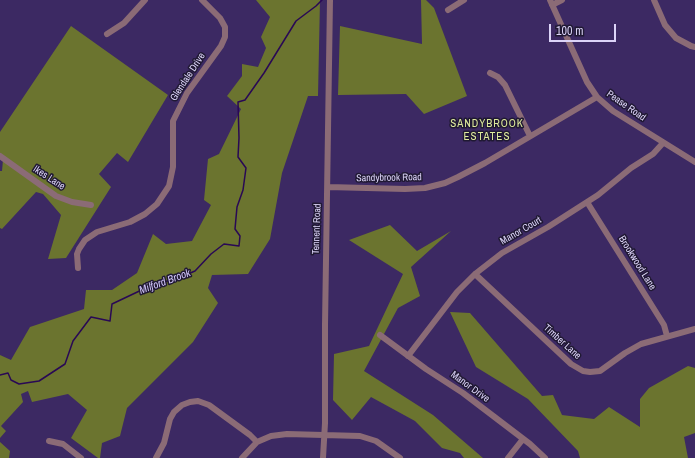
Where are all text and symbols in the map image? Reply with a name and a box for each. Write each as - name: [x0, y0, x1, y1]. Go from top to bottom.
- scale bar: [551, 16, 618, 42]
- text: 100 m: [556, 23, 583, 39]
- street label: Glendale Drive: [168, 51, 208, 103]
- street label: Pease Road: [604, 88, 648, 124]
- district label: SANDYBROOK ESTATES: [450, 117, 524, 143]
- street label: Ikes Lane: [31, 163, 67, 193]
- street label: Sandybrook Road: [356, 171, 422, 185]
- street label: Tennent Road: [310, 203, 324, 255]
- street label: Manor Court: [498, 214, 544, 248]
- street label: Brookwood Lane: [616, 234, 658, 292]
- water label: Milford Brook: [138, 267, 192, 297]
- street label: Timber Lane: [541, 322, 583, 362]
- street label: Manor Drive: [448, 369, 492, 405]

